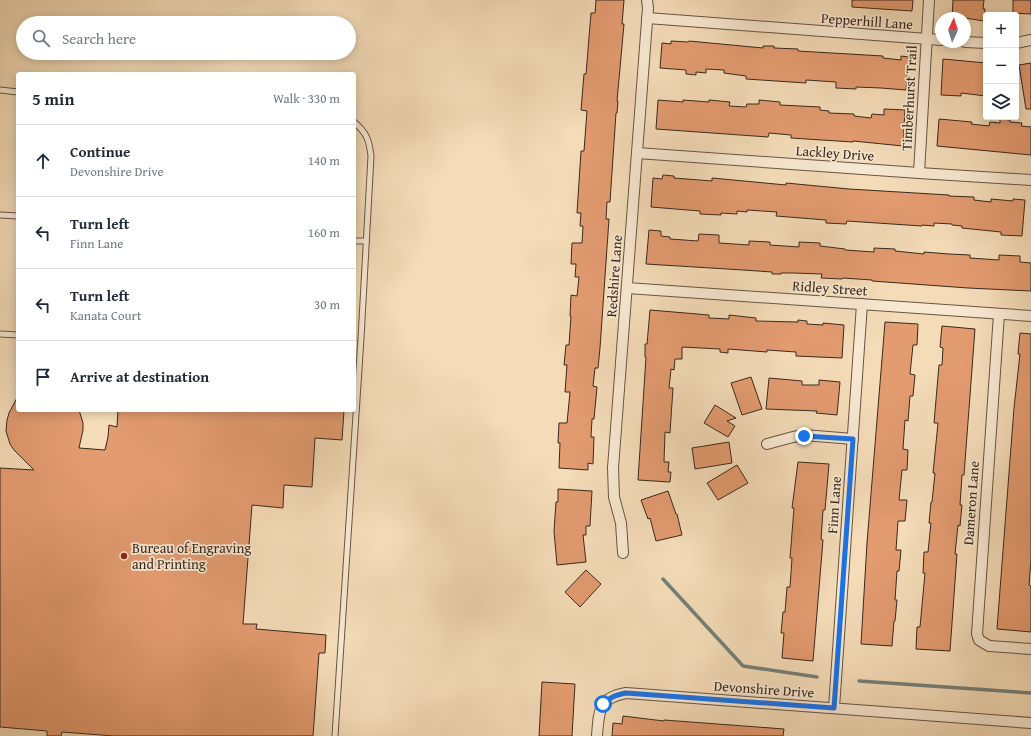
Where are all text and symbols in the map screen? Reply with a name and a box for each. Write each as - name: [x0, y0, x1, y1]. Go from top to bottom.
- street label: Pepperhill Lane: [820, 8, 914, 34]
- north arrow: [935, 12, 971, 48]
- map controls: [983, 12, 1019, 120]
- button: +: [983, 12, 1019, 48]
- search box: [16, 16, 356, 60]
- icon: search: [30, 27, 52, 49]
- text: Search here: [62, 28, 136, 49]
- street label: Timberhurst Trail: [896, 45, 922, 151]
- button: −: [983, 48, 1019, 84]
- button: layers: [983, 84, 1019, 120]
- text: 5 min: [32, 86, 74, 111]
- text: Walk · 330 m: [273, 89, 340, 108]
- street label: Lackley Drive: [795, 140, 875, 166]
- text: Continue: [70, 141, 131, 162]
- icon: ahead: [32, 150, 54, 172]
- text: 140 m: [308, 151, 340, 170]
- text: Devonshire Drive: [70, 162, 164, 181]
- text: Turn left: [70, 213, 129, 234]
- icon: left: [32, 222, 54, 244]
- text: 160 m: [308, 223, 340, 242]
- text: Finn Lane: [70, 234, 123, 253]
- street label: Redshire Lane: [601, 234, 627, 318]
- street label: Ridley Street: [792, 275, 868, 301]
- text: Turn left: [70, 285, 129, 306]
- icon: left: [32, 294, 54, 316]
- text: 30 m: [314, 295, 340, 314]
- text: Kanata Court: [70, 306, 142, 325]
- icon: arrive: [32, 366, 54, 388]
- text: Arrive at destination: [70, 366, 209, 387]
- route end: [795, 427, 813, 445]
- street label: Dameron Lane: [958, 460, 984, 546]
- street label: Finn Lane: [822, 475, 846, 534]
- place label: Bureau of Engraving and Printing: [132, 538, 251, 574]
- marker: Bureau of Engraving and Printing: [119, 551, 129, 561]
- street label: Devonshire Drive: [713, 676, 815, 703]
- route start: [594, 695, 612, 713]

